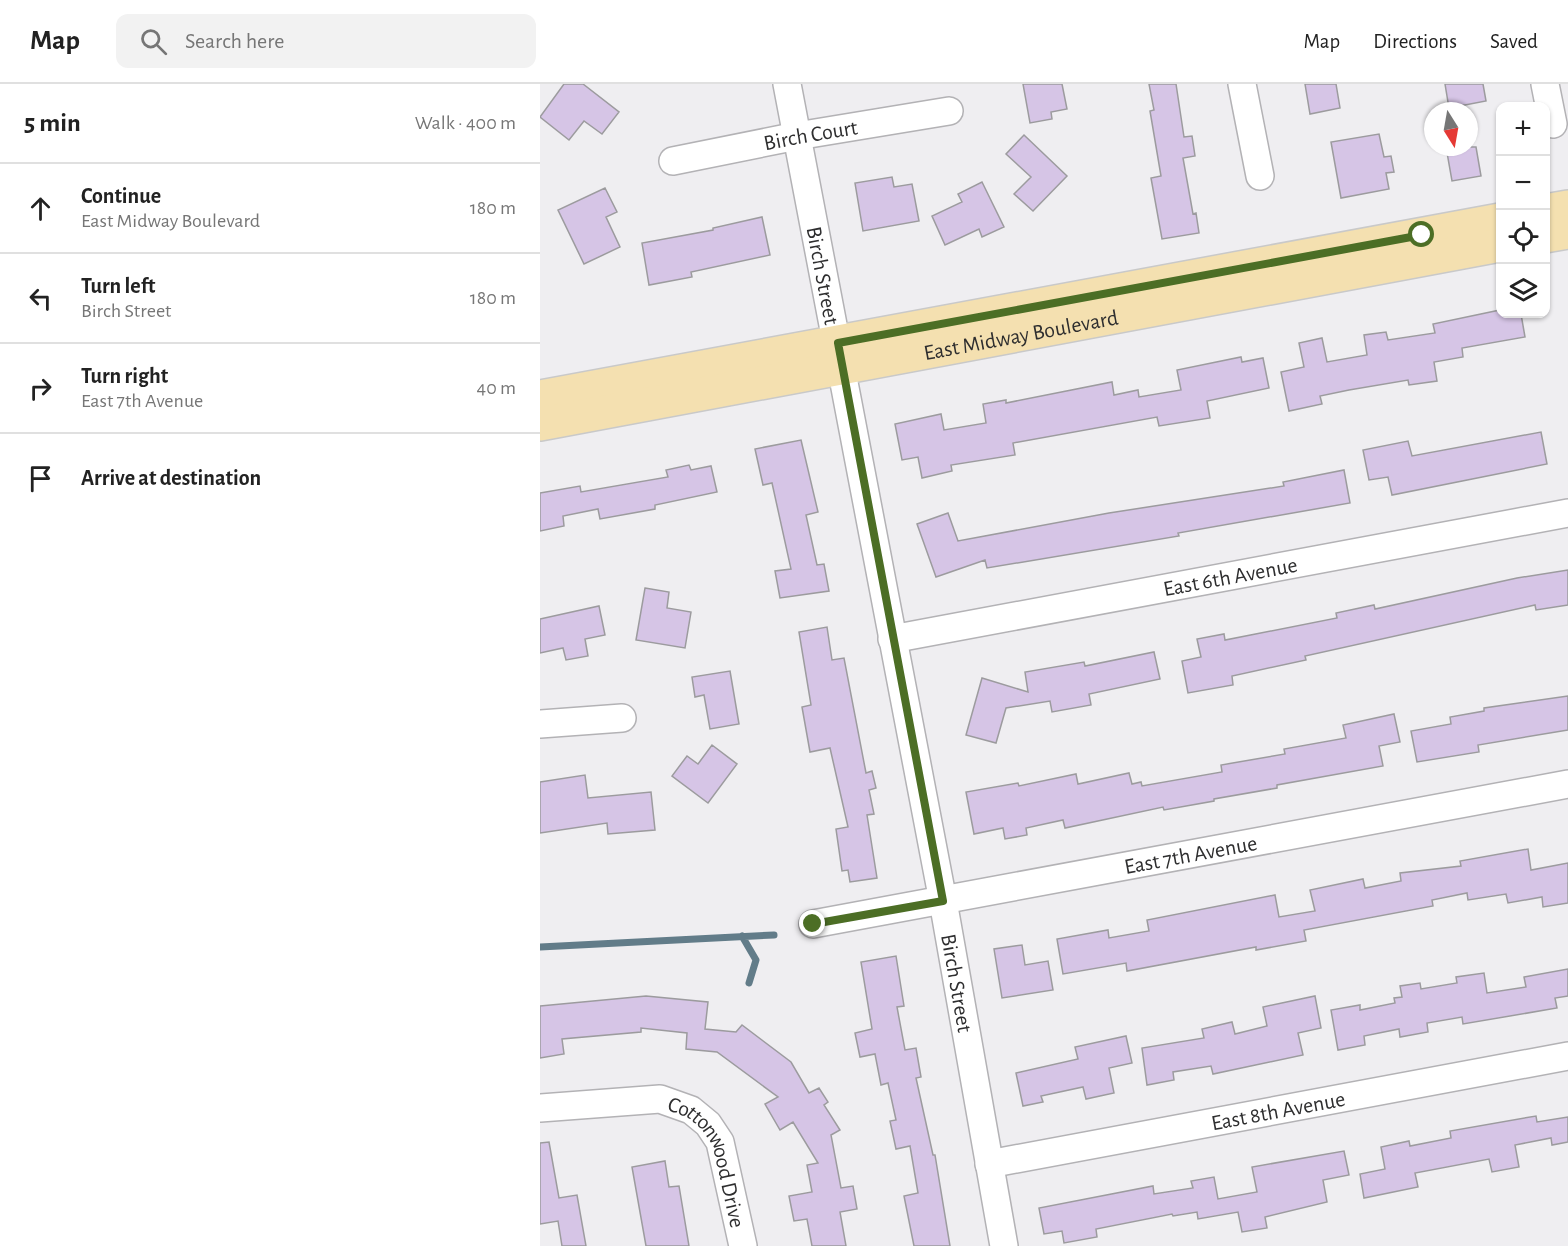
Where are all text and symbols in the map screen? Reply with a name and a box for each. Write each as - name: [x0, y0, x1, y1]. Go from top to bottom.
- search box: [116, 14, 536, 68]
- icon: search: [137, 25, 170, 58]
- text: Map: [30, 27, 80, 55]
- text: Search here: [185, 30, 284, 52]
- text: Map: [1304, 31, 1340, 52]
- text: Directions: [1373, 31, 1457, 52]
- text: Saved: [1490, 31, 1538, 52]
- north arrow: [1424, 102, 1478, 156]
- map controls: [1496, 102, 1550, 318]
- button: +: [1496, 102, 1550, 156]
- text: 5 min: [24, 110, 81, 136]
- text: Walk · 400 m: [415, 113, 516, 133]
- street label: Birch Court: [762, 116, 859, 154]
- button: −: [1496, 156, 1550, 210]
- text: Continue: [81, 185, 161, 207]
- icon: ahead: [24, 192, 57, 225]
- text: 180 m: [470, 198, 516, 218]
- button: locate: [1496, 210, 1550, 264]
- text: East Midway Boulevard: [81, 211, 260, 231]
- route start: [1408, 221, 1434, 247]
- street label: Birch Street: [802, 225, 843, 327]
- button: layers: [1496, 264, 1550, 318]
- text: Turn left: [81, 275, 155, 297]
- icon: left: [24, 282, 57, 315]
- text: 180 m: [470, 288, 516, 308]
- text: Birch Street: [81, 301, 172, 321]
- street label: East Midway Boulevard: [922, 306, 1120, 364]
- text: Turn right: [81, 365, 168, 387]
- icon: right: [24, 372, 57, 405]
- text: 40 m: [477, 378, 516, 398]
- text: East 7th Avenue: [81, 391, 203, 411]
- icon: arrive: [24, 462, 57, 495]
- text: Arrive at destination: [81, 467, 261, 489]
- street label: East 6th Avenue: [1162, 554, 1299, 600]
- street label: East 7th Avenue: [1123, 832, 1259, 878]
- route end: [799, 910, 825, 936]
- street label: Birch Street: [937, 932, 976, 1034]
- street label: East 8th Avenue: [1209, 1088, 1347, 1134]
- street label: Cottonwood Drive: [665, 1093, 749, 1230]

